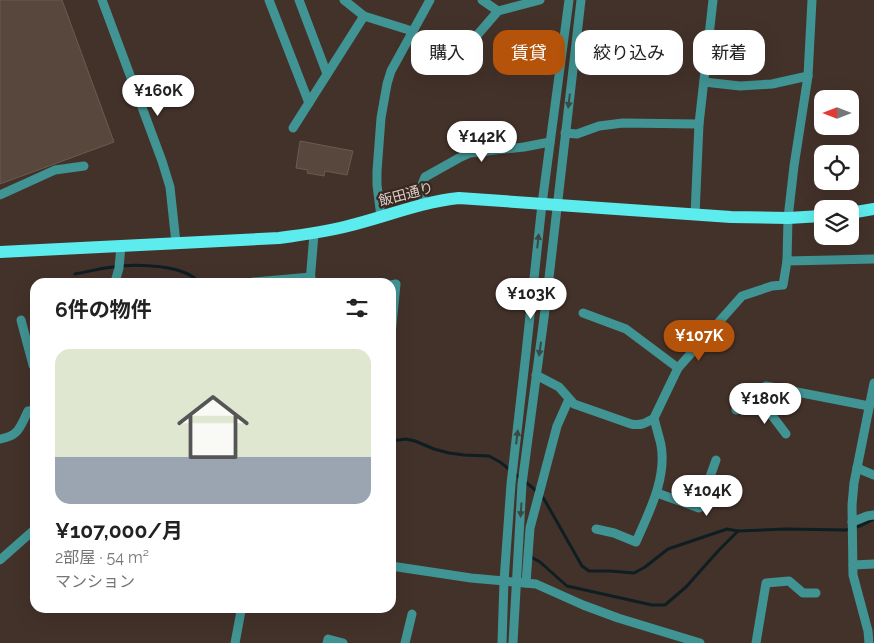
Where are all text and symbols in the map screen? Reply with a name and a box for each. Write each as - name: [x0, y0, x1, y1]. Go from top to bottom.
- chip: 購入: [411, 30, 483, 75]
- chip: 賃貸: [493, 30, 565, 75]
- chip: 絞り込み: [575, 30, 683, 75]
- chip: 新着: [693, 30, 765, 75]
- pin: ¥160K: [123, 74, 193, 117]
- text: ¥160K: [133, 81, 183, 100]
- north arrow: [814, 90, 859, 135]
- map controls: [814, 90, 859, 245]
- one-way arrow: [565, 93, 573, 109]
- pin: ¥142K: [447, 120, 517, 163]
- text: ¥142K: [458, 127, 506, 146]
- button: locate: [814, 145, 859, 190]
- street label: 飯田通り: [377, 179, 435, 209]
- button: layers: [814, 200, 859, 245]
- one-way arrow: [534, 233, 542, 249]
- pin: ¥103K: [496, 278, 566, 320]
- text: ¥103K: [507, 284, 555, 303]
- icon: filters: [343, 294, 371, 322]
- text: 6件の物件: [55, 297, 152, 322]
- pin: ¥107K: [664, 320, 734, 362]
- text: ¥107K: [675, 326, 723, 345]
- one-way arrow: [535, 341, 543, 357]
- icon: home: [168, 382, 258, 472]
- pin: ¥180K: [730, 382, 800, 425]
- text: ¥180K: [740, 389, 790, 408]
- one-way arrow: [513, 429, 521, 445]
- pin: ¥104K: [672, 474, 742, 517]
- text: ¥104K: [683, 481, 731, 500]
- one-way arrow: [516, 502, 524, 518]
- text: ¥107,000/月: [55, 518, 183, 543]
- text: 2部屋 · 54 m²: [55, 548, 149, 567]
- text: マンション: [55, 572, 135, 591]

